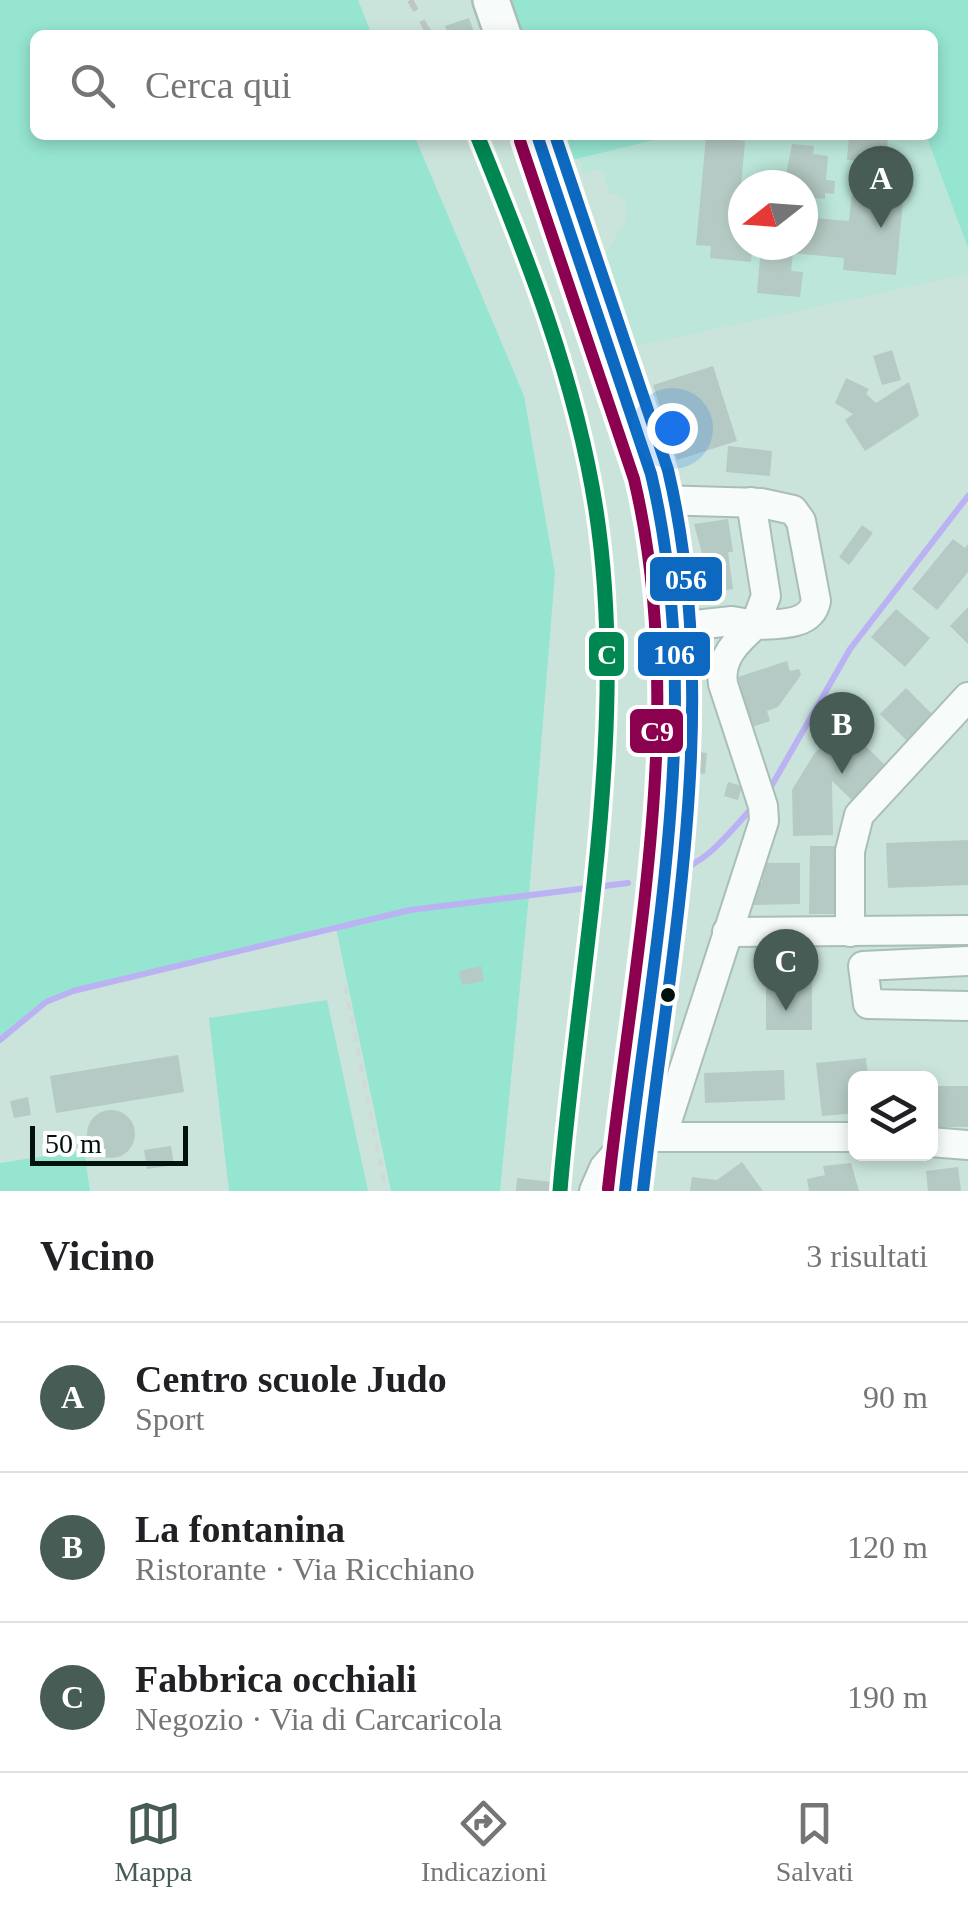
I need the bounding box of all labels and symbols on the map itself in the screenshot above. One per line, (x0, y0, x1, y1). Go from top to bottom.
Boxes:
pin: A (848, 146, 914, 228)
north arrow (728, 170, 818, 260)
your location (647, 403, 698, 454)
line badge: 056 (648, 555, 724, 603)
text: 056 (665, 564, 707, 595)
line badge: C (587, 630, 626, 678)
line badge: 106 (636, 630, 712, 678)
text: C (597, 639, 617, 670)
text: 106 (653, 639, 695, 670)
pin: B (810, 692, 874, 774)
line badge: C9 (628, 707, 685, 755)
text: C9 (640, 716, 674, 747)
pin: C (754, 928, 818, 1011)
unlabelled marker (658, 985, 678, 1005)
scale bar (30, 1121, 188, 1166)

